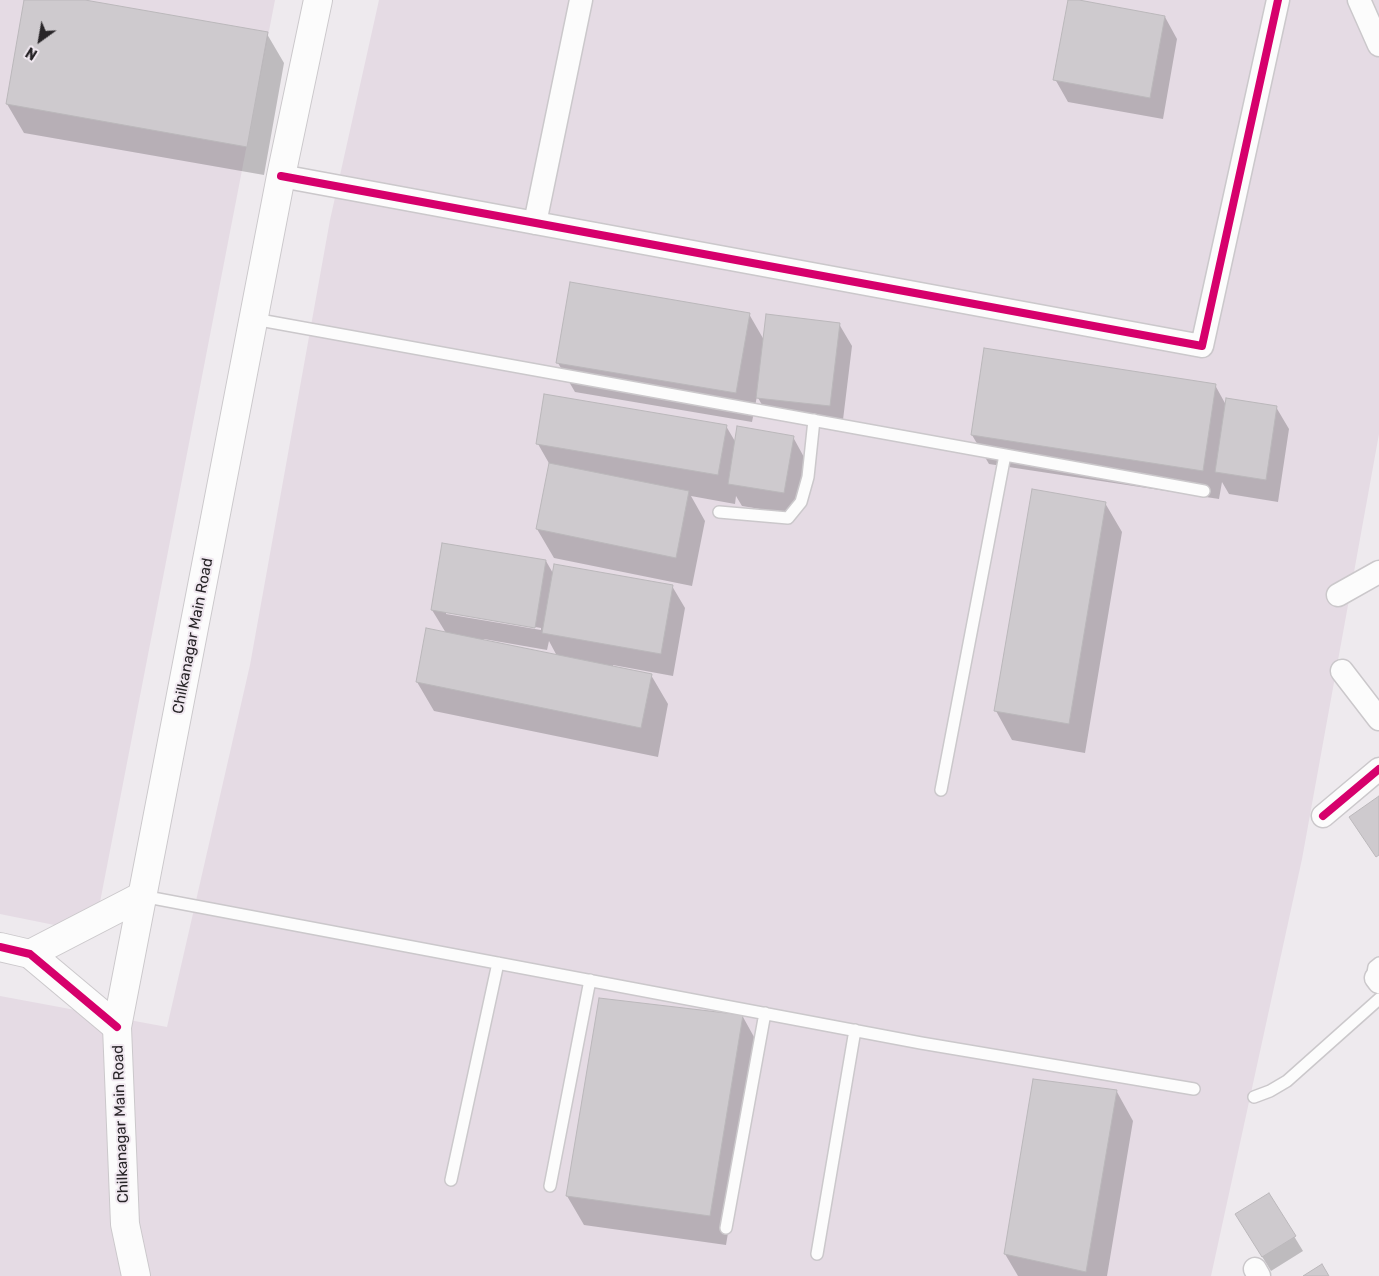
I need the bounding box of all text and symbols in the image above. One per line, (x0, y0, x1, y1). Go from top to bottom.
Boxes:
north arrow (15, 15, 65, 65)
text: N (23, 43, 41, 63)
street label: Chilkanagar Main Road (169, 557, 217, 715)
street label: Chilkanagar Main Road (109, 1045, 133, 1203)

